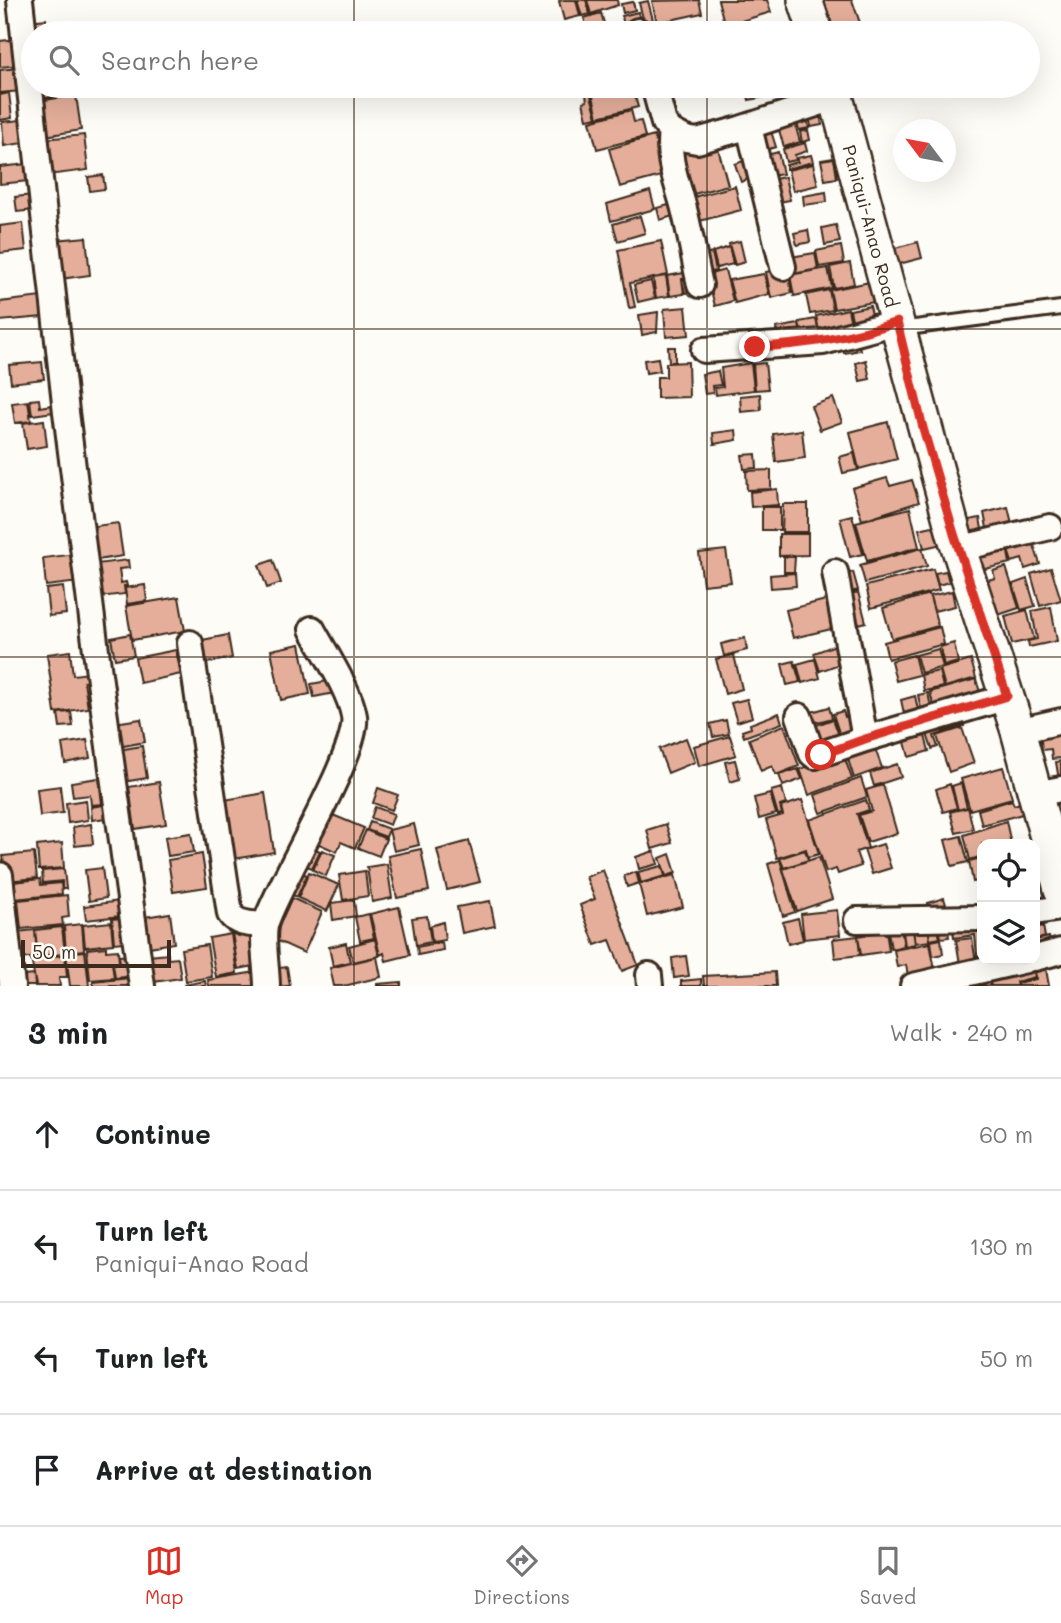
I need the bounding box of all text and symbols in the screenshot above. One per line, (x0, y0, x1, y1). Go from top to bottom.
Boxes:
search box (21, 21, 1040, 98)
icon: search (45, 41, 83, 79)
text: Search here (101, 43, 259, 77)
north arrow (893, 119, 956, 182)
street label: Paniqui-Anao Road (837, 142, 904, 310)
route end (739, 331, 770, 362)
route start (805, 739, 836, 770)
map controls (977, 839, 1040, 965)
button: locate (977, 839, 1040, 902)
button: layers (977, 902, 1040, 965)
scale bar (21, 937, 172, 969)
text: 50 m (32, 939, 76, 964)
text: 3 min (28, 1012, 108, 1052)
text: Walk · 240 m (890, 1017, 1033, 1047)
icon: ahead (28, 1115, 66, 1153)
text: Continue (95, 1117, 211, 1151)
text: 60 m (979, 1119, 1033, 1149)
text: Turn left (95, 1214, 208, 1248)
icon: left (28, 1227, 66, 1265)
text: 130 m (969, 1231, 1033, 1261)
text: Paniqui-Anao Road (95, 1248, 309, 1278)
icon: left (28, 1339, 66, 1377)
text: Turn left (95, 1341, 208, 1375)
text: 50 m (980, 1343, 1033, 1373)
icon: arrive (28, 1451, 66, 1489)
text: Arrive at destination (95, 1453, 372, 1487)
tab: Map (145, 1542, 184, 1609)
tab: Directions (473, 1542, 570, 1609)
tab: Saved (860, 1542, 916, 1609)

